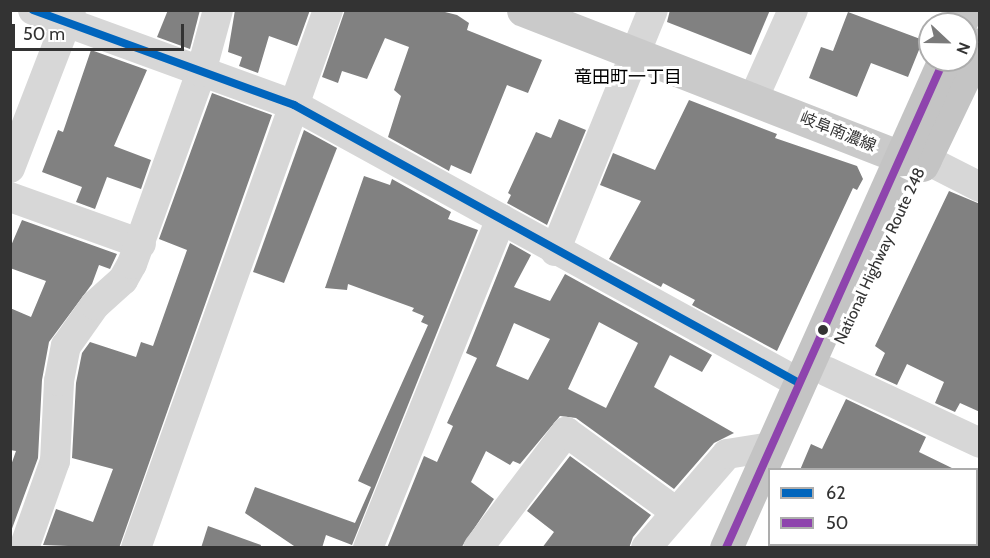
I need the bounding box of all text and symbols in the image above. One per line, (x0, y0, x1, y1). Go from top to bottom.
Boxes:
scale bar (15, 12, 188, 50)
north arrow (918, 12, 978, 72)
text: 50 m (23, 23, 65, 45)
text: N (952, 39, 974, 57)
district label: 竜田町一丁目 (574, 66, 682, 88)
street label: 岐阜南濃線 (797, 108, 879, 156)
street label: National Highway Route 248 (831, 165, 929, 347)
unlabelled marker (817, 324, 829, 336)
legend (768, 468, 978, 546)
text: 62 (826, 482, 846, 504)
text: 50 (826, 512, 848, 534)

